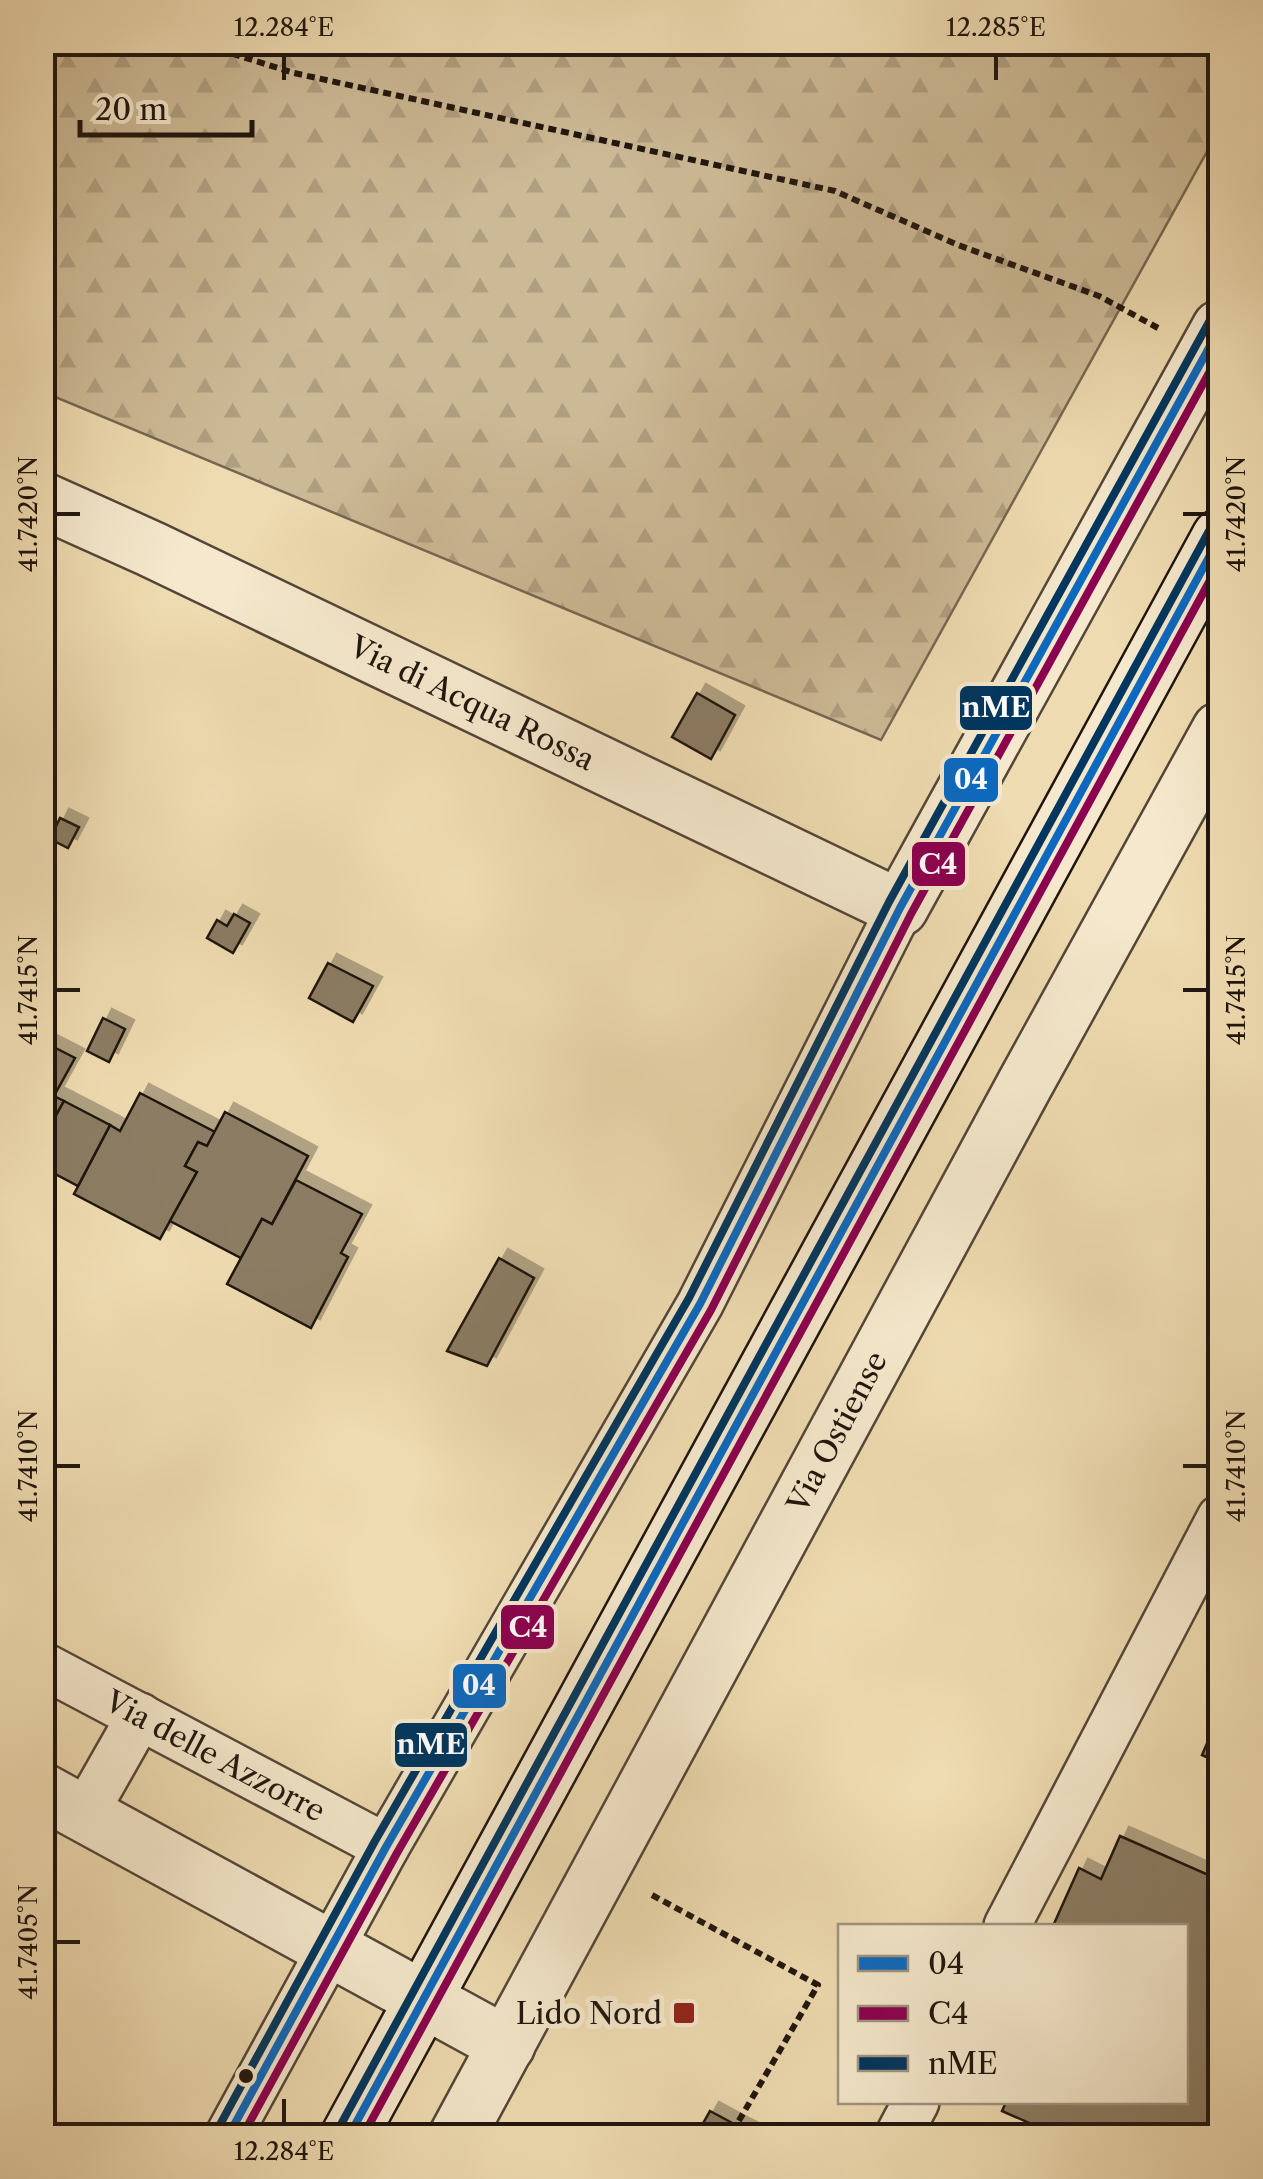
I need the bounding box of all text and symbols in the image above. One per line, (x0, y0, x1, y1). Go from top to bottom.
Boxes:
text: 12.284°E (234, 12, 334, 43)
text: 12.285°E (946, 12, 1046, 43)
scale bar (80, 75, 252, 137)
text: 20 m (95, 91, 167, 128)
text: 41.7420°N (13, 456, 44, 572)
text: 41.7420°N (1221, 456, 1252, 572)
street label: Via di Acqua Rossa (343, 627, 601, 778)
line badge: nME (958, 684, 1034, 732)
text: nME (961, 690, 1031, 724)
line badge: 04 (942, 756, 1000, 804)
text: 04 (954, 762, 988, 796)
line badge: C4 (910, 840, 967, 888)
text: C4 (918, 847, 958, 881)
text: 41.7415°N (13, 935, 44, 1045)
text: 41.7415°N (1221, 935, 1252, 1045)
street label: Via Ostiense (779, 1345, 895, 1520)
text: 41.7410°N (13, 1410, 44, 1522)
text: 41.7410°N (1221, 1410, 1252, 1522)
line badge: C4 (499, 1603, 556, 1651)
text: C4 (508, 1610, 548, 1644)
line badge: 04 (451, 1662, 508, 1710)
text: 04 (462, 1668, 496, 1702)
street label: Via delle Azzorre (98, 1682, 331, 1830)
line badge: nME (393, 1721, 469, 1769)
text: nME (396, 1727, 466, 1761)
text: 41.7405°N (13, 1884, 44, 2000)
legend (838, 1924, 1188, 2104)
text: 04 (928, 1945, 964, 1982)
place label: Lido Nord (516, 1995, 662, 2032)
text: C4 (928, 1995, 968, 2032)
marker: Lido Nord (671, 2000, 697, 2026)
text: nME (928, 2045, 998, 2082)
unlabelled marker (236, 2066, 256, 2086)
text: 12.284°E (234, 2136, 334, 2167)

